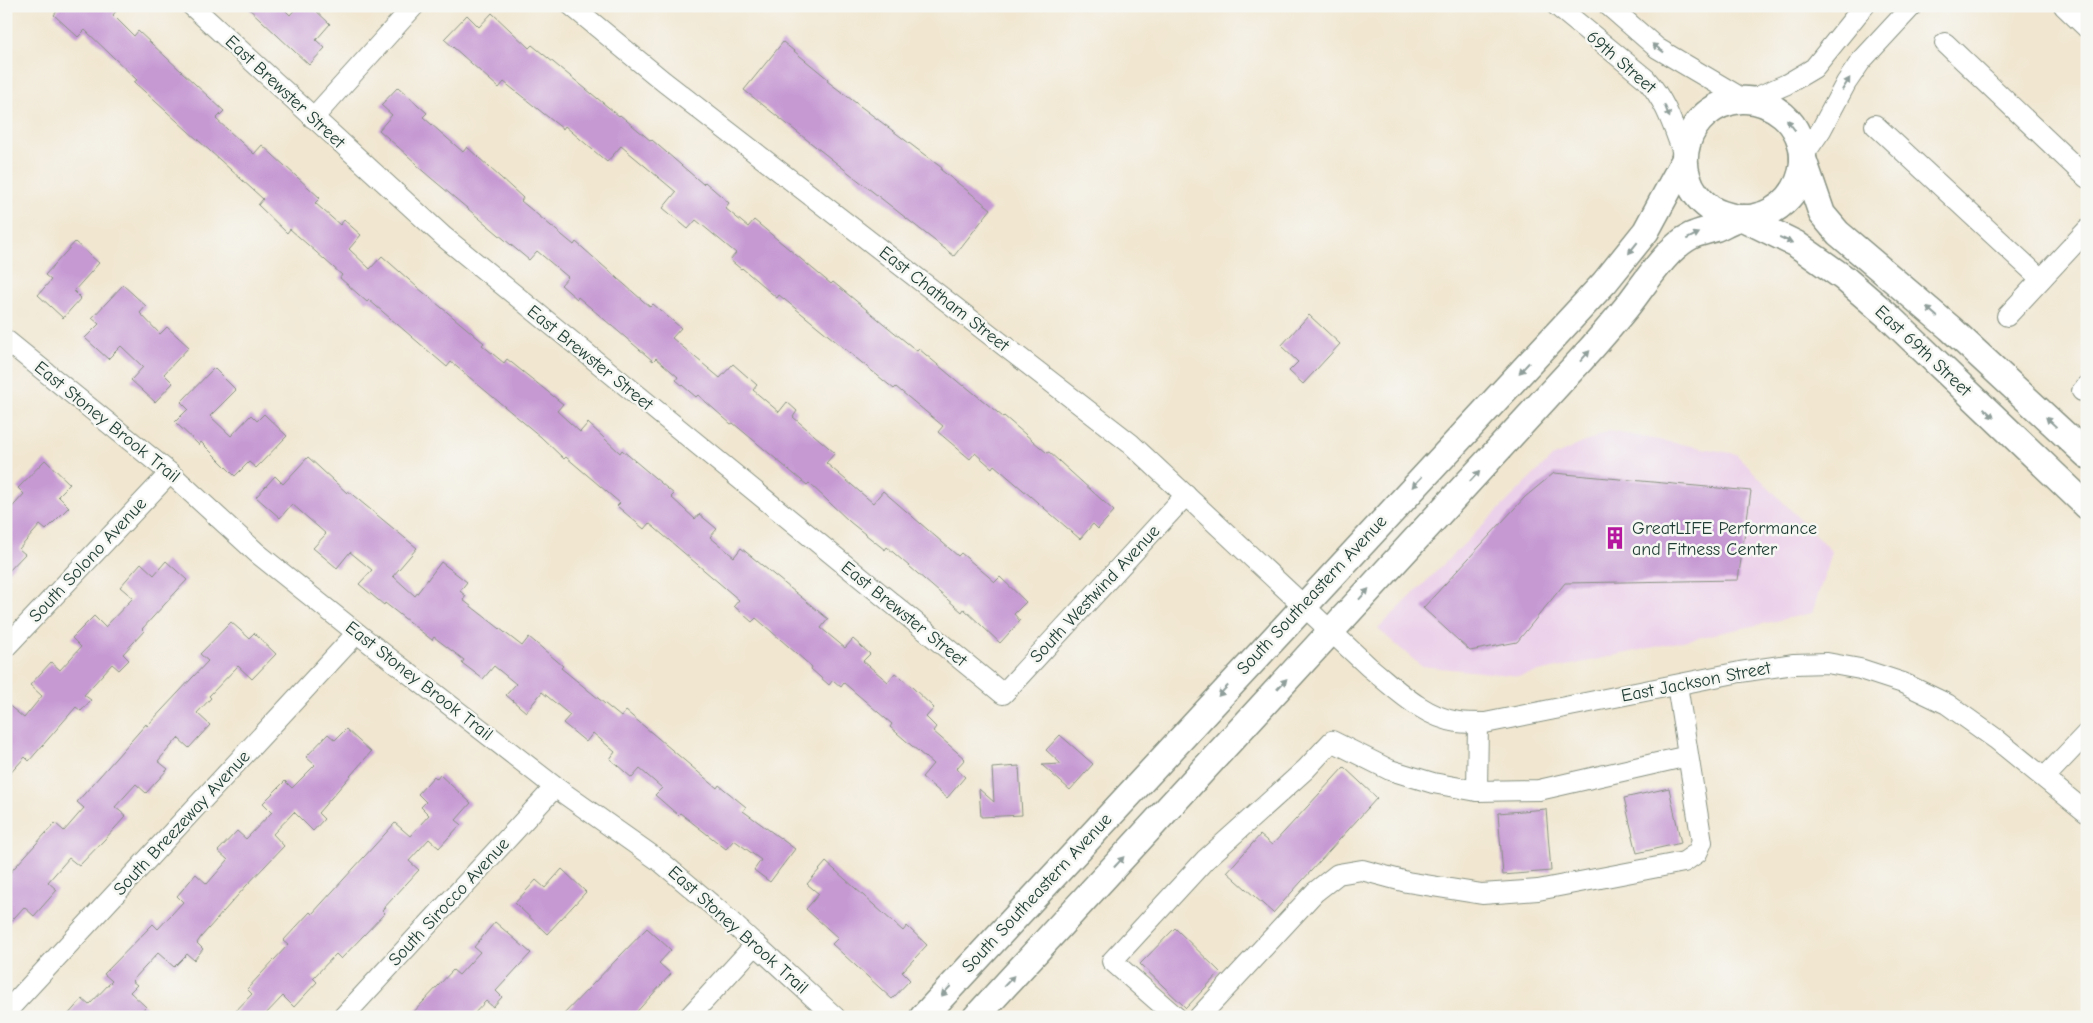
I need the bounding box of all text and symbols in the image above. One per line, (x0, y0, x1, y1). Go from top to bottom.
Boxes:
street label: 69th Street (1582, 26, 1661, 98)
street label: East Brewster Street (221, 31, 350, 153)
one-way arrow (1651, 43, 1665, 53)
one-way arrow (1841, 77, 1850, 91)
one-way arrow (1664, 103, 1672, 118)
one-way arrow (1786, 119, 1797, 132)
one-way arrow (1686, 232, 1700, 240)
one-way arrow (1779, 237, 1793, 245)
one-way arrow (1628, 241, 1638, 255)
street label: East Chatham Street (875, 242, 1014, 357)
street label: East Brewster Street (523, 301, 658, 416)
street label: East 69th Street (1871, 301, 1976, 402)
one-way arrow (1926, 306, 1938, 318)
one-way arrow (1579, 349, 1590, 362)
street label: East Stoney Brook Trail (30, 357, 184, 487)
one-way arrow (1518, 362, 1530, 374)
one-way arrow (1983, 407, 1995, 419)
one-way arrow (2045, 416, 2057, 428)
one-way arrow (1469, 470, 1481, 482)
one-way arrow (1411, 476, 1423, 488)
street label: South Solono Avenue (25, 493, 151, 627)
street label: South Southeastern Avenue (1233, 511, 1391, 679)
place label: GreatLIFE Performance and Fitness Center (1632, 518, 1817, 560)
street label: South Westwind Avenue (1026, 521, 1164, 667)
building icon: GreatLIFE Performance and Fitness Center (1602, 525, 1628, 551)
street label: East Brewster Street (837, 557, 972, 672)
one-way arrow (1358, 589, 1370, 601)
street label: East Stoney Brook Trail (341, 617, 497, 745)
street label: East Jackson Street (1620, 657, 1773, 707)
one-way arrow (1276, 679, 1288, 691)
one-way arrow (1217, 685, 1229, 697)
street label: South Breezeway Avenue (109, 746, 255, 900)
street label: South Southeastern Avenue (958, 809, 1116, 977)
street label: South Sirocco Avenue (384, 834, 514, 970)
one-way arrow (1113, 856, 1125, 868)
street label: East Stoney Brook Trail (664, 862, 812, 998)
one-way arrow (1003, 975, 1015, 987)
one-way arrow (940, 985, 952, 997)

